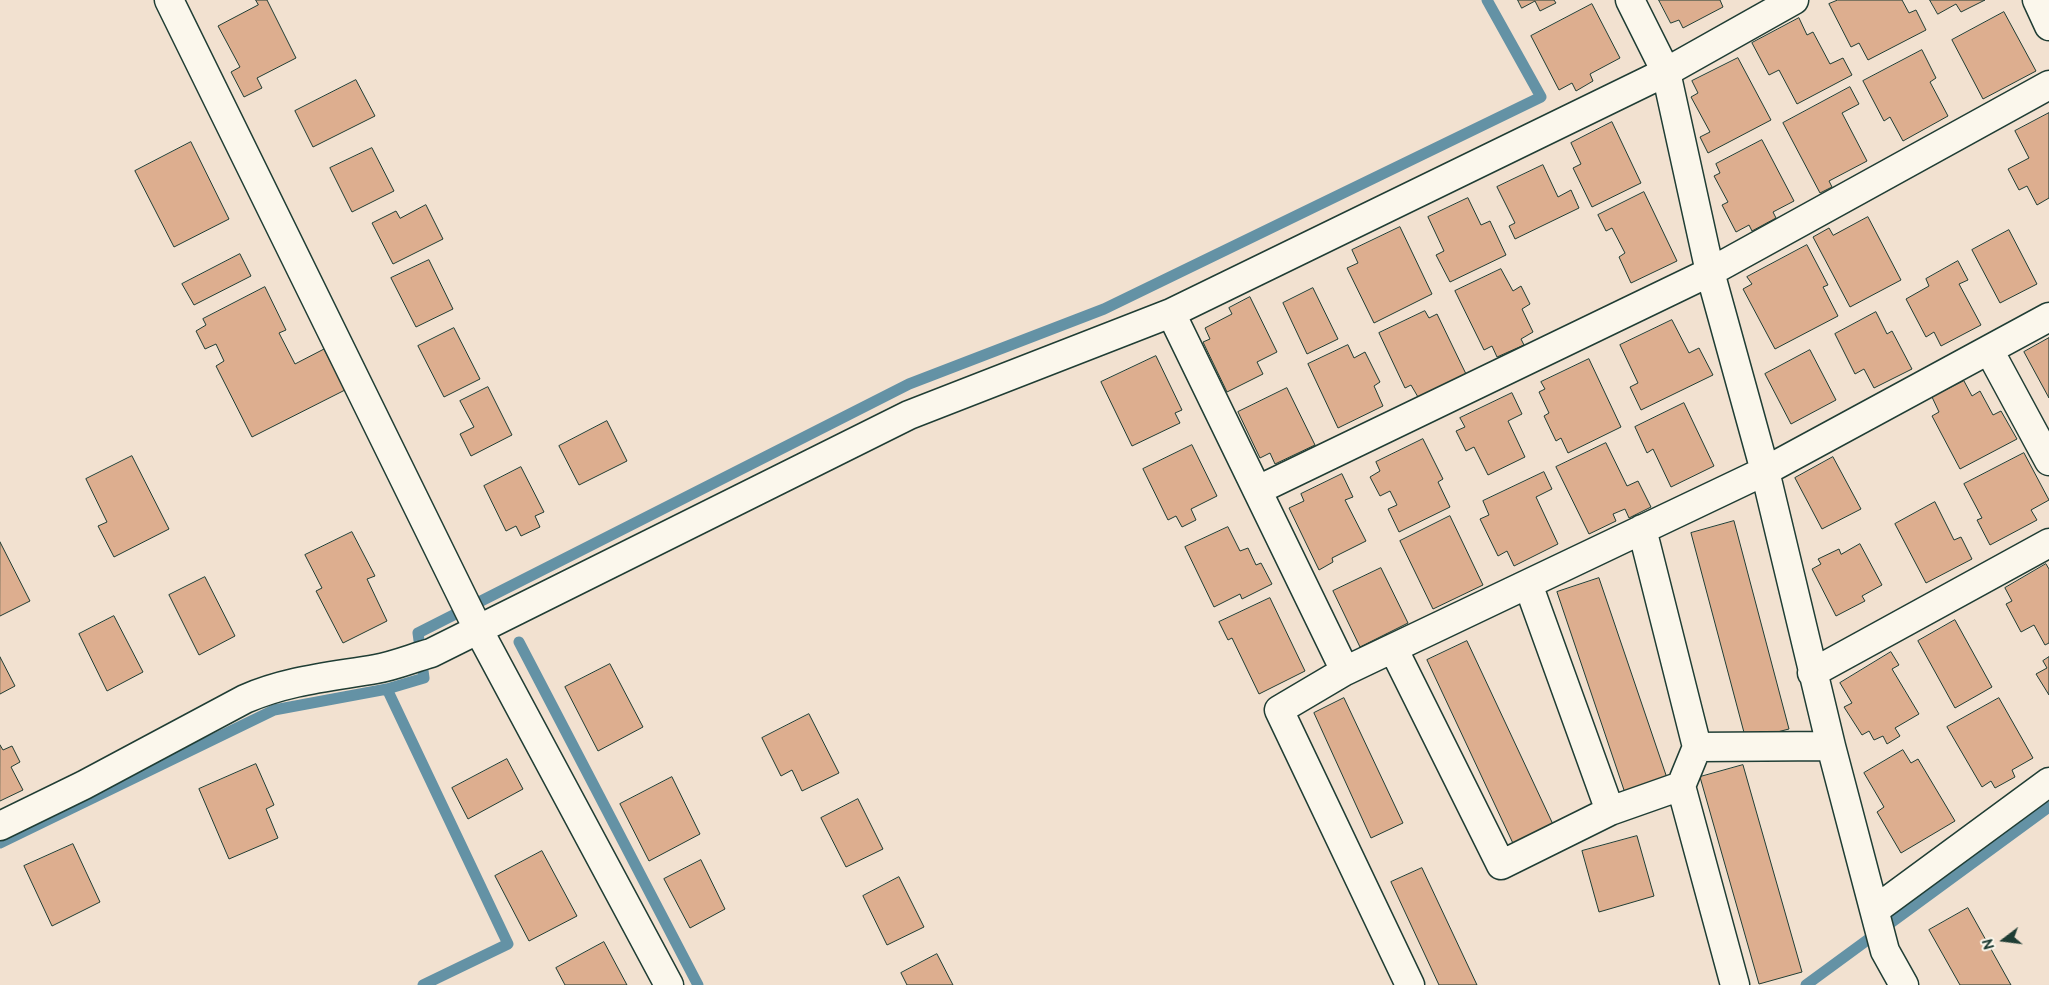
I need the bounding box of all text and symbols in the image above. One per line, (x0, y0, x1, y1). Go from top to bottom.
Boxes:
north arrow (1979, 915, 2029, 965)
text: N (1979, 937, 1999, 951)

